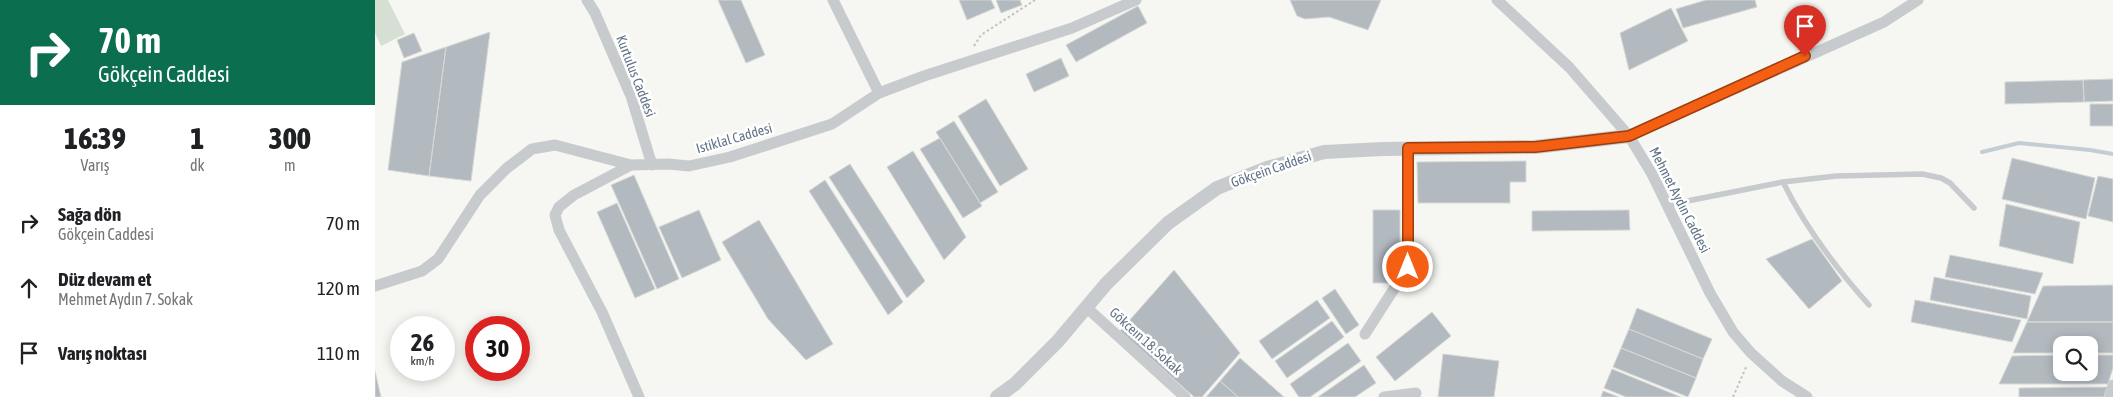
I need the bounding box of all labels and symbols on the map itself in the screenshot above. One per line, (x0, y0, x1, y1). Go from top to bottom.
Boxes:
pin (1784, 5, 1826, 56)
street label: Kurtulus Caddesi (613, 33, 659, 119)
street label: Istiklal Caddesi (694, 120, 774, 156)
street label: Mehmet Aydın Caddesi (1646, 144, 1714, 256)
street label: Gökçein Caddesi (1229, 148, 1313, 190)
position arrow (1381, 240, 1433, 292)
street label: Gökceın 18. Sokak (1106, 304, 1186, 378)
speed limit sign: 30 (465, 316, 530, 381)

